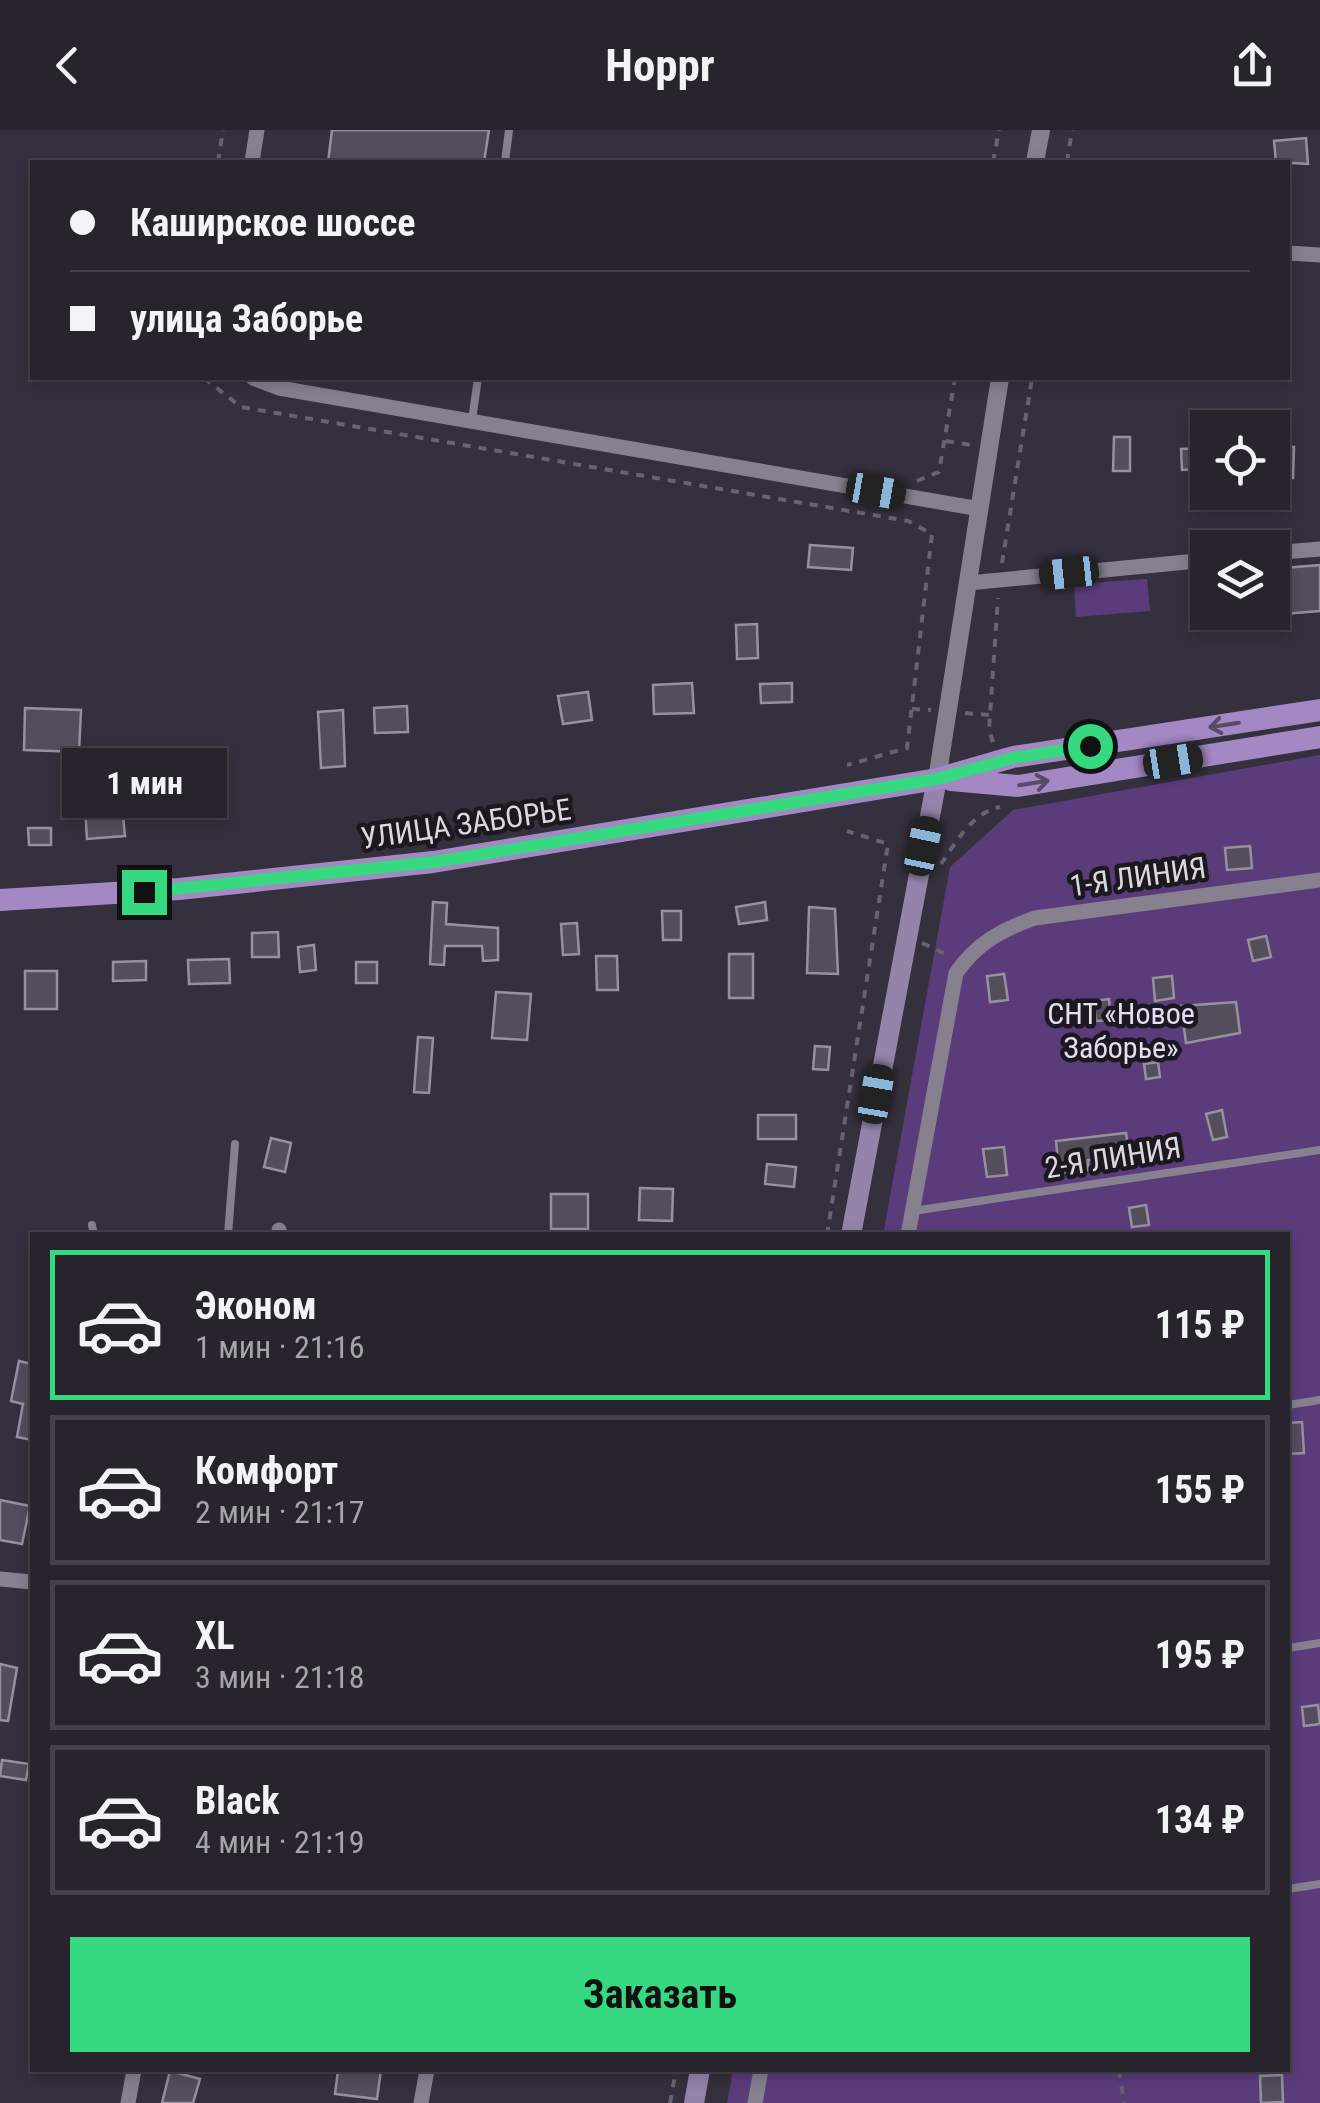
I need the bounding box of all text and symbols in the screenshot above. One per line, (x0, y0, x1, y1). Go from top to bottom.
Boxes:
icon: back (40, 38, 95, 93)
icon: share (1225, 38, 1280, 93)
text: Hoppr (605, 39, 715, 92)
text: Каширское шоссе (130, 201, 416, 245)
text: улица Заборье (130, 297, 363, 341)
map controls (1190, 410, 1290, 630)
button: locate (1190, 410, 1290, 510)
car (844, 471, 908, 511)
button: layers (1190, 530, 1290, 630)
car (1038, 555, 1100, 591)
one-way arrow (1208, 717, 1240, 735)
route start (1068, 724, 1113, 769)
car (1141, 741, 1205, 781)
callout: 1 мин (62, 747, 226, 817)
text: 1 мин (106, 764, 183, 802)
one-way arrow (1017, 774, 1050, 792)
street label: УЛИЦА ЗАБОРЬЕ (359, 791, 573, 856)
car (902, 814, 944, 878)
street label: 1-Я ЛИНИЯ (1068, 850, 1208, 903)
route end (122, 870, 167, 915)
park label: СНТ «Новое Заборье» (1047, 996, 1195, 1065)
car (856, 1062, 896, 1126)
street label: 2-Я ЛИНИЯ (1042, 1129, 1183, 1186)
icon: car (75, 1280, 165, 1370)
text: Эконом (195, 1284, 317, 1328)
text: 115 ₽ (1155, 1303, 1245, 1347)
text: 1 мин · 21:16 (195, 1328, 365, 1366)
icon: car (75, 1445, 165, 1535)
text: Комфорт (195, 1449, 338, 1493)
text: 155 ₽ (1155, 1468, 1245, 1512)
text: 2 мин · 21:17 (195, 1493, 365, 1531)
icon: car (75, 1610, 165, 1700)
text: XL (195, 1614, 234, 1658)
text: 195 ₽ (1155, 1633, 1245, 1677)
text: 3 мин · 21:18 (195, 1658, 365, 1696)
icon: car (75, 1775, 165, 1865)
text: Black (195, 1779, 279, 1823)
text: 134 ₽ (1155, 1798, 1245, 1842)
text: 4 мин · 21:19 (195, 1823, 365, 1861)
button: Заказать (70, 1937, 1250, 2052)

